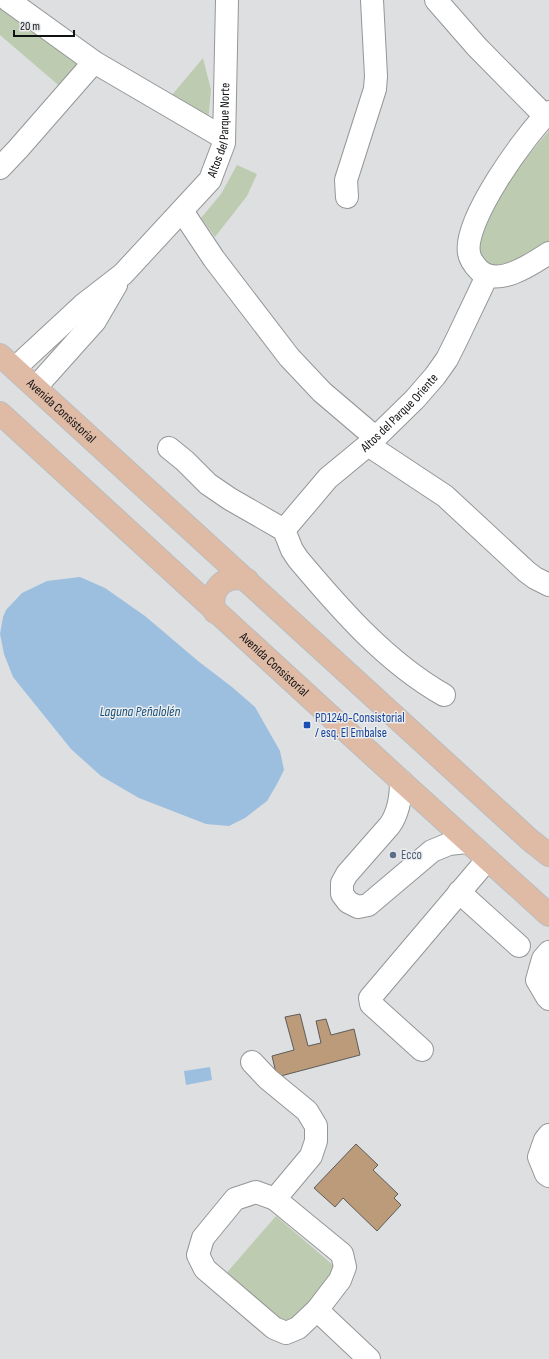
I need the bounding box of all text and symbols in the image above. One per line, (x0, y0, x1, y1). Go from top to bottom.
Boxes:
scale bar (14, 12, 74, 38)
text: 20 m (20, 19, 40, 34)
street label: Altos del Parque Norte (203, 83, 233, 181)
street label: Altos del Parque Oriente (357, 370, 442, 456)
street label: Avenida Consistorial (23, 375, 99, 447)
street label: Avenida Consistorial (236, 628, 312, 700)
water label: Laguna Peñalolén (100, 703, 180, 720)
place label: PD1240-Consistorial / esq. El Embalse (315, 710, 405, 741)
marker: PD1240-Consistorial / esq. El Embalse (302, 720, 312, 730)
place label: Ecco (401, 847, 422, 863)
marker: Ecco (388, 850, 398, 860)

